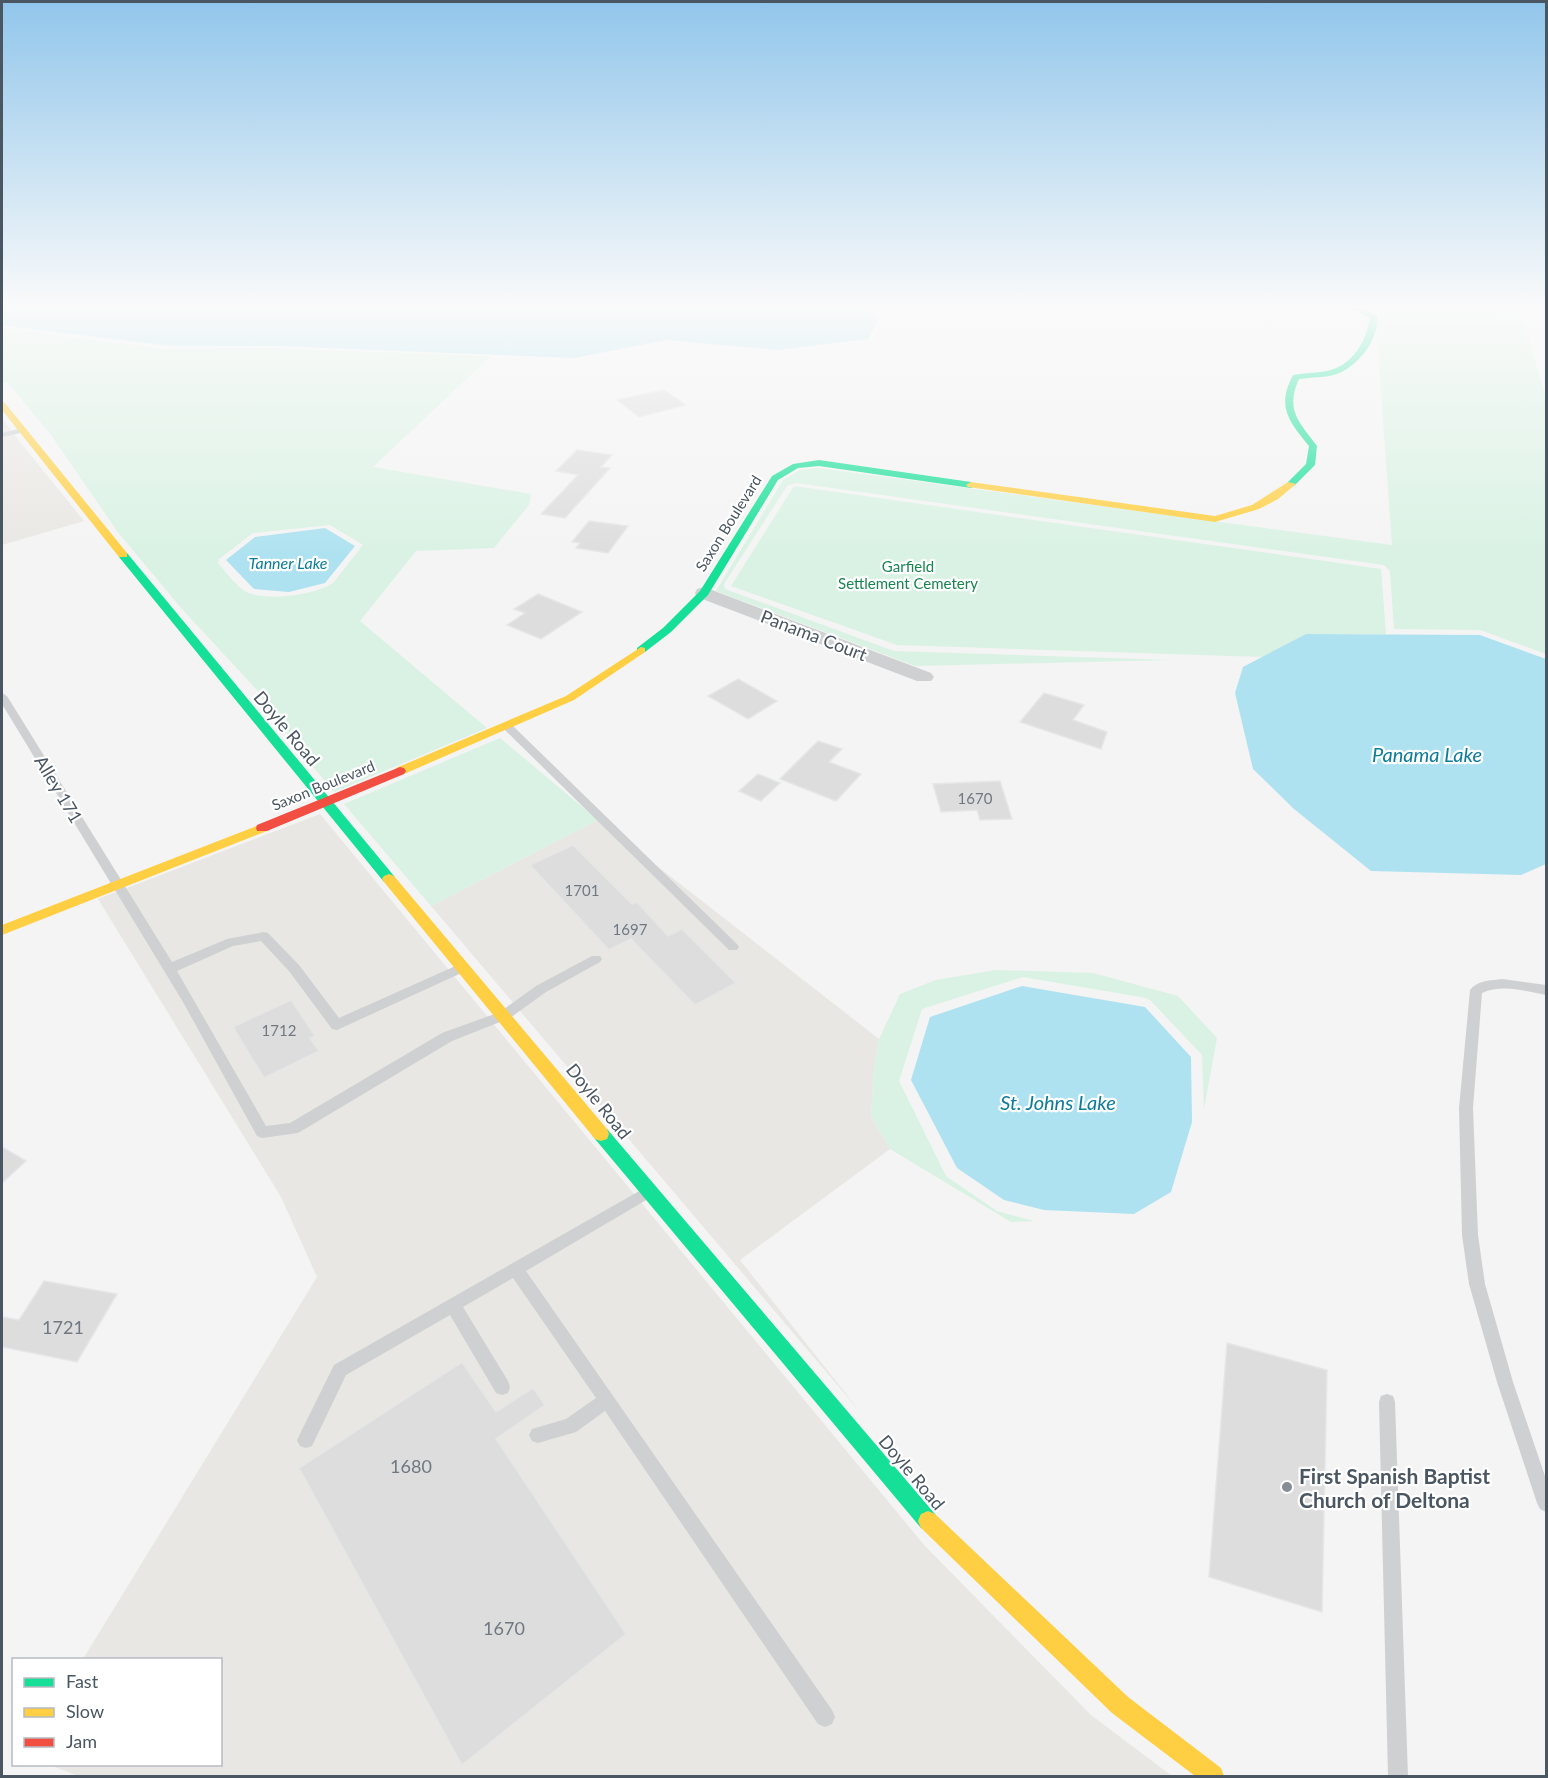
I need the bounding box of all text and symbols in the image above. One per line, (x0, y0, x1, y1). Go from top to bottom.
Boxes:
street label: Saxon Boulevard (691, 472, 765, 574)
water label: Tanner Lake (249, 553, 328, 572)
park label: Garfield Settlement Cemetery (838, 557, 978, 592)
street label: Panama Court (758, 605, 871, 666)
street label: Doyle Road (249, 686, 325, 770)
water label: Panama Lake (1372, 742, 1482, 766)
street label: Alley 171 (30, 751, 88, 827)
street label: Saxon Boulevard (269, 756, 377, 814)
house number: 1670 (958, 789, 993, 807)
house number: 1701 (565, 881, 599, 899)
house number: 1697 (613, 920, 648, 938)
house number: 1712 (262, 1021, 296, 1039)
street label: Doyle Road (562, 1059, 636, 1143)
water label: St. Johns Lake (1000, 1090, 1116, 1114)
house number: 1721 (42, 1316, 84, 1338)
street label: Doyle Road (874, 1430, 950, 1514)
house number: 1680 (390, 1455, 432, 1477)
place label: First Spanish Baptist Church of Deltona (1299, 1463, 1490, 1512)
marker: First Spanish Baptist Church of Deltona (1280, 1480, 1294, 1494)
house number: 1670 (483, 1617, 525, 1639)
legend (12, 1658, 222, 1766)
text: Fast (66, 1670, 99, 1692)
text: Slow (66, 1700, 104, 1722)
text: Jam (66, 1730, 97, 1752)

